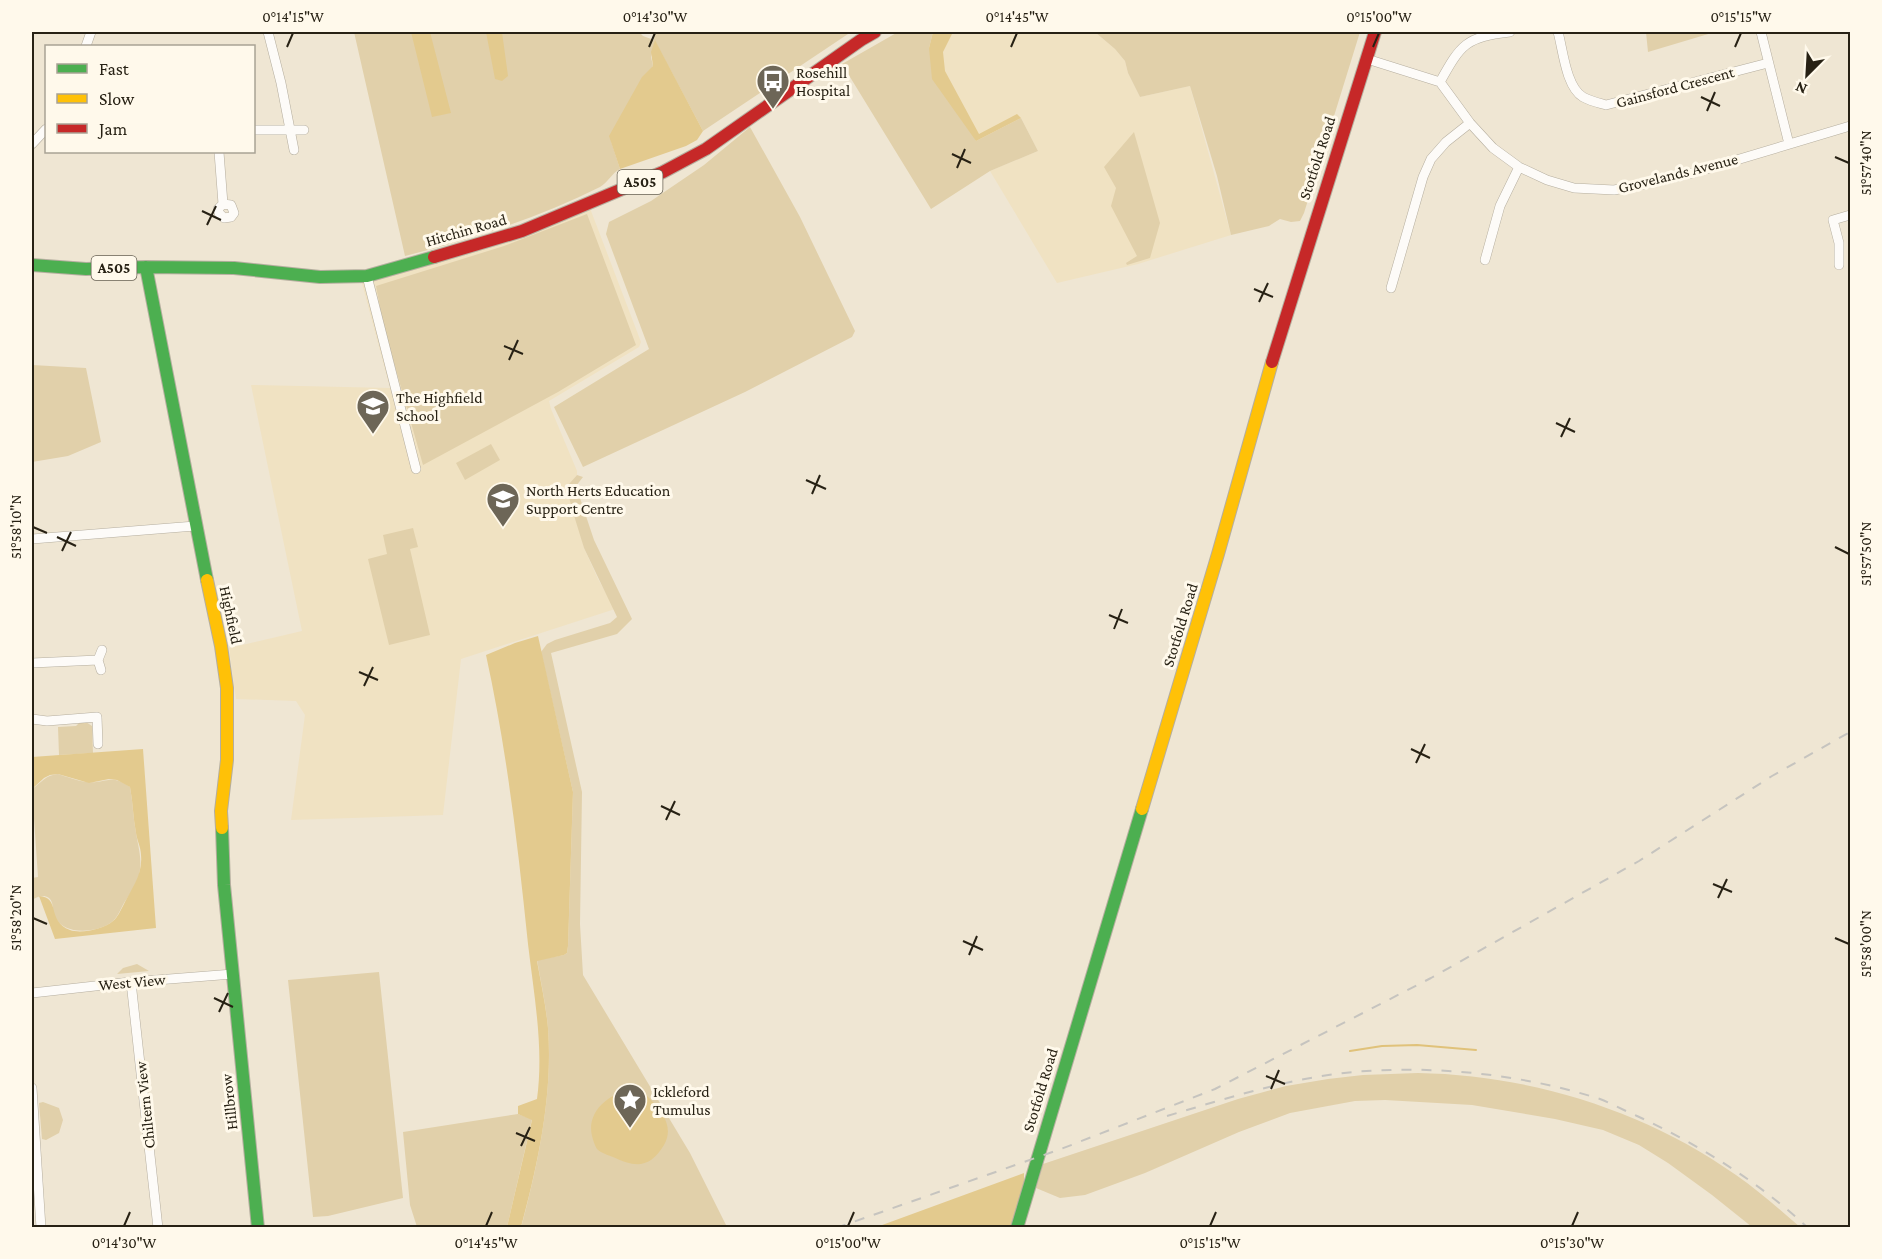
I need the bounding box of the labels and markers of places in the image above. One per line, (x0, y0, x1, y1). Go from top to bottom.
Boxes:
bus stop icon: Rosehill Hospital (755, 63, 791, 110)
place label: Rosehill Hospital (796, 64, 850, 100)
school or university icon: The Highfield School (355, 388, 391, 435)
place label: The Highfield School (396, 389, 483, 424)
school or university icon: North Herts Education Support Centre (485, 481, 521, 528)
place label: North Herts Education Support Centre (526, 482, 671, 518)
place icon: Ickleford Tumulus (612, 1082, 648, 1129)
place label: Ickleford Tumulus (653, 1083, 710, 1118)

